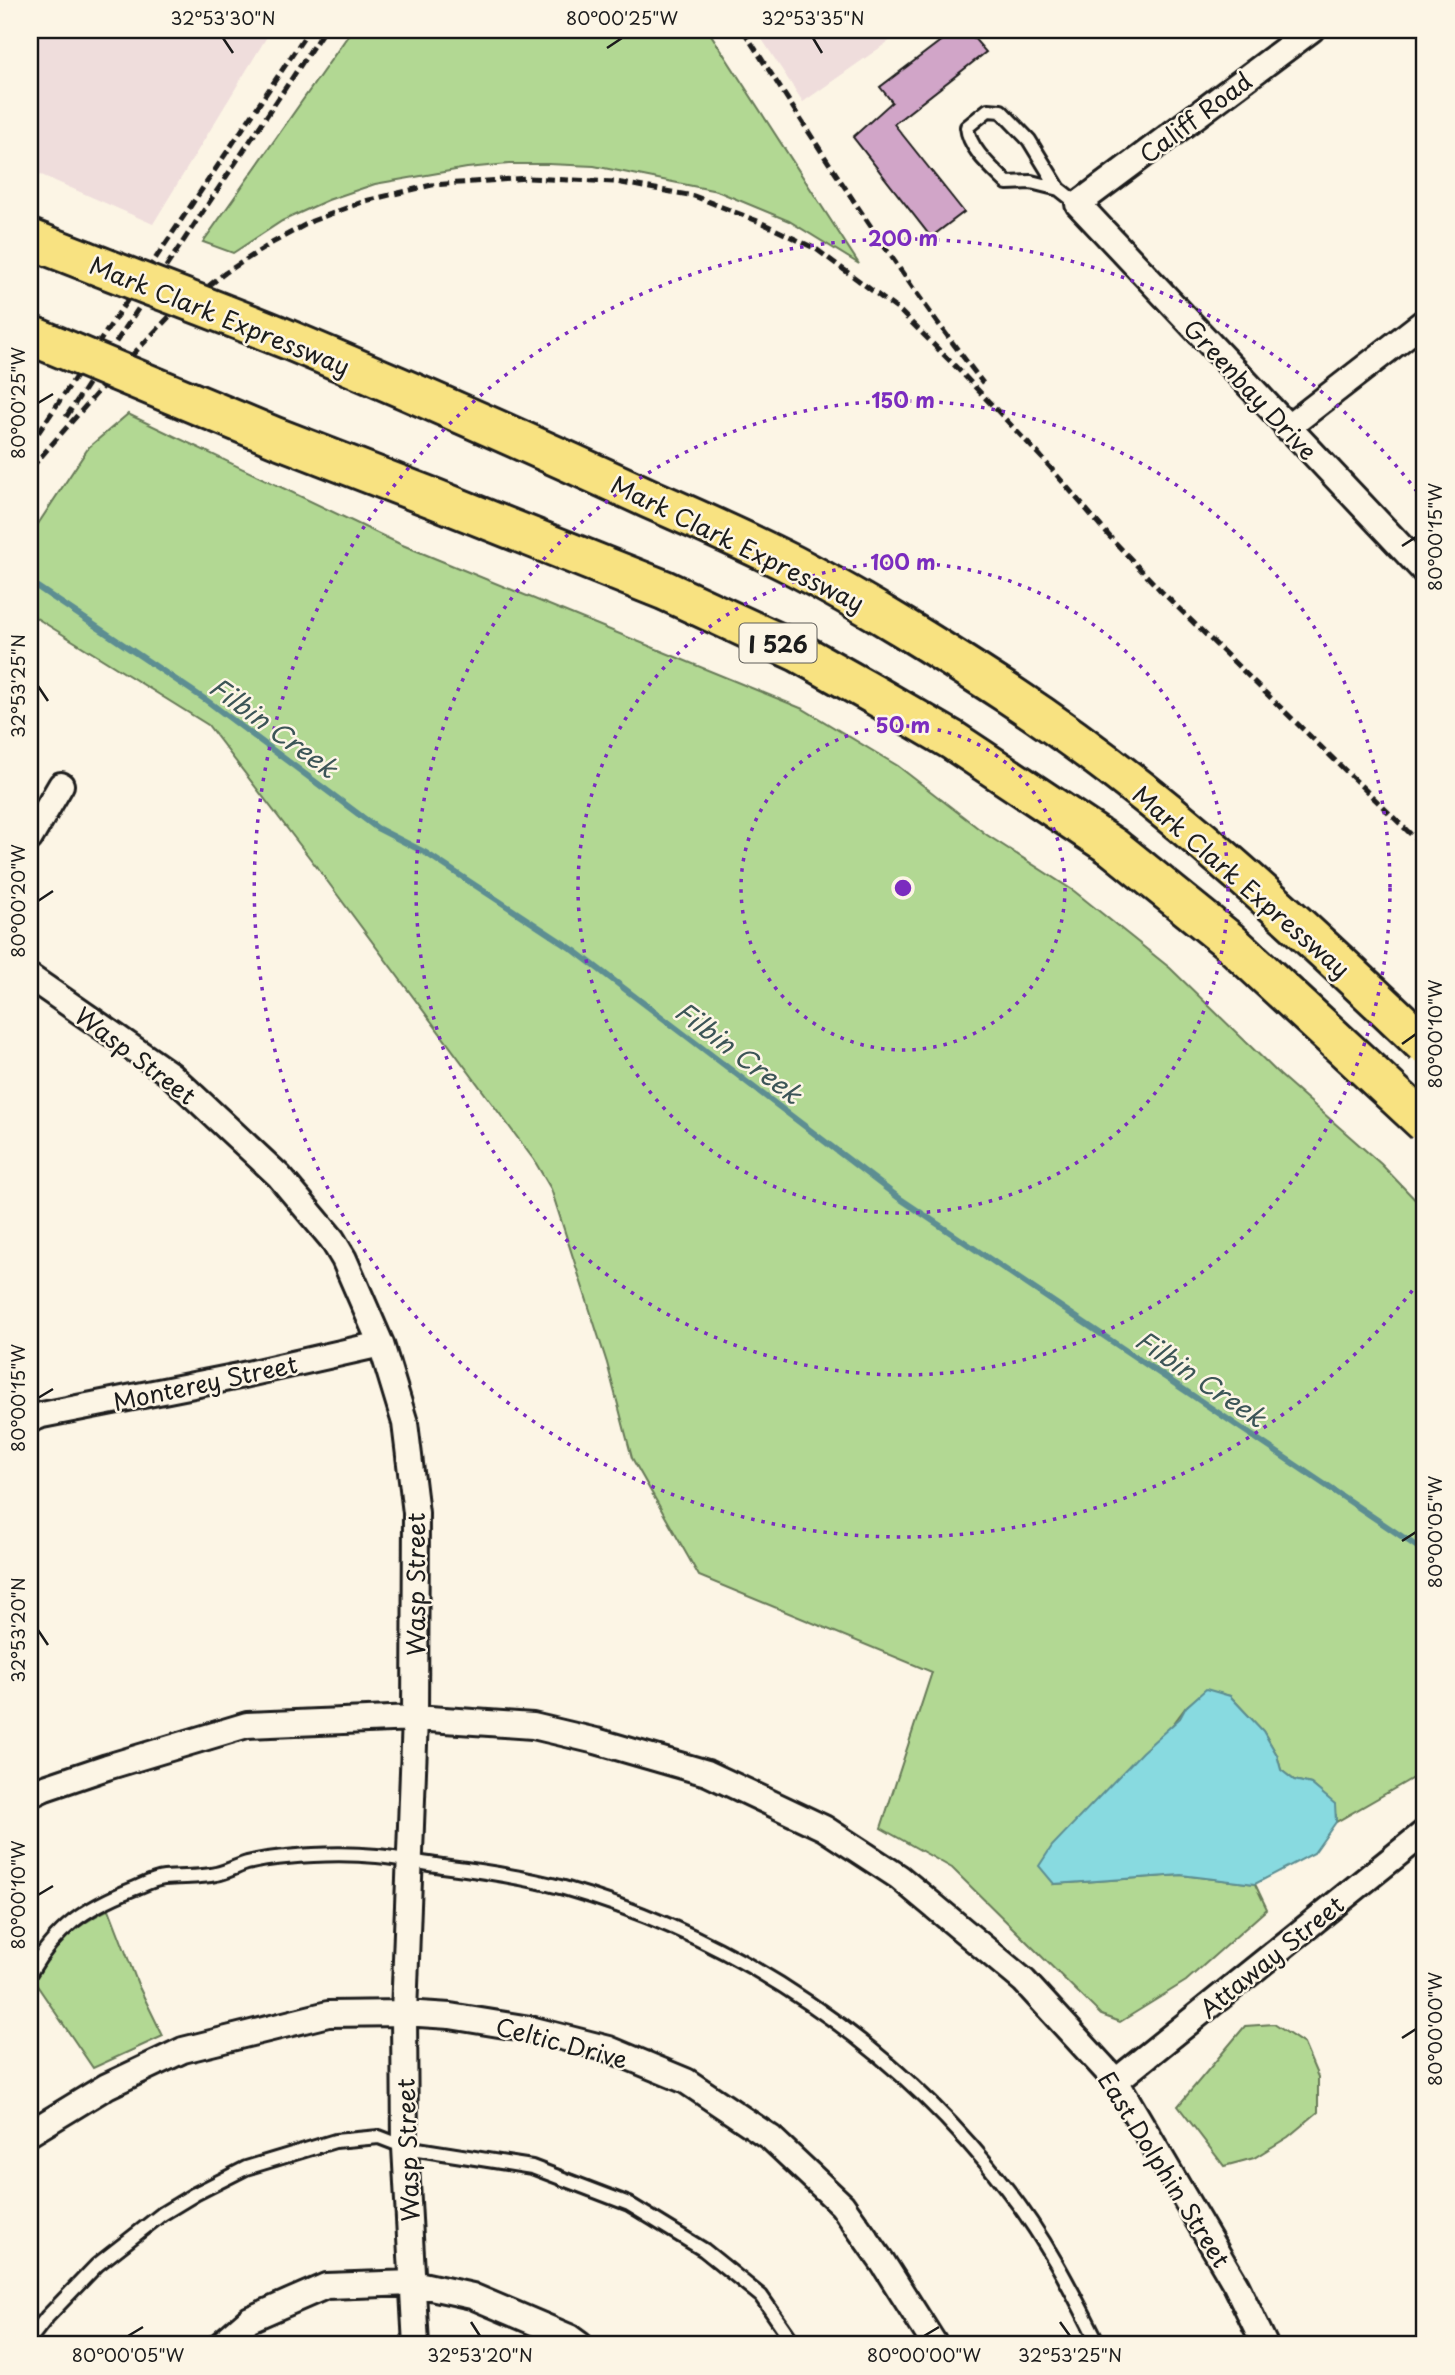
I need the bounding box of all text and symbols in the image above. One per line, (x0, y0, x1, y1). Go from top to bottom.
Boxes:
text: 32°53'30"N (171, 4, 275, 31)
text: 80°00'25"W (566, 4, 679, 31)
text: 32°53'35"N (761, 4, 865, 31)
street label: Califf Road (1131, 63, 1259, 171)
text: 200 m (868, 221, 938, 253)
street label: Mark Clark Expressway (84, 246, 356, 384)
street label: Greenbay Drive (1176, 310, 1326, 468)
text: 80°00'25"W (4, 346, 31, 459)
text: 150 m (871, 383, 935, 415)
street label: Mark Clark Expressway (605, 466, 871, 620)
text: 80°00'15"W (1421, 483, 1448, 591)
text: 100 m (870, 545, 936, 577)
road number: I 526 (740, 624, 816, 663)
text: 32°53'25"N (4, 634, 31, 738)
water label: Filbin Creek (202, 667, 347, 788)
text: 50 m (876, 708, 930, 740)
street label: Mark Clark Expressway (1125, 776, 1359, 986)
text: 80°00'20"W (4, 844, 31, 958)
centre of rings (891, 876, 915, 900)
text: 80°00'10"W (1421, 979, 1448, 1089)
water label: Filbin Creek (667, 991, 812, 1113)
street label: Wasp Street (68, 998, 204, 1113)
water label: Filbin Creek (1128, 1320, 1275, 1437)
text: 80°00'15"W (4, 1344, 31, 1452)
street label: Monterey Street (110, 1345, 301, 1419)
text: 80°00'05"W (1421, 1475, 1448, 1588)
street label: Wasp Street (397, 1512, 433, 1656)
text: 32°53'20"N (4, 1577, 31, 1683)
text: 80°00'10"W (4, 1840, 31, 1950)
street label: Attaway Street (1191, 1886, 1351, 2026)
text: 80°00'00"W (1421, 1972, 1448, 2086)
street label: Celtic Drive (492, 2007, 632, 2077)
street label: East Dolphin Street (1090, 2064, 1240, 2274)
street label: Wasp Street (387, 2078, 427, 2222)
text: 80°00'05"W (72, 2341, 185, 2368)
text: 32°53'20"N (427, 2341, 533, 2368)
text: 80°00'00"W (867, 2341, 981, 2368)
text: 32°53'25"N (1018, 2341, 1122, 2368)

